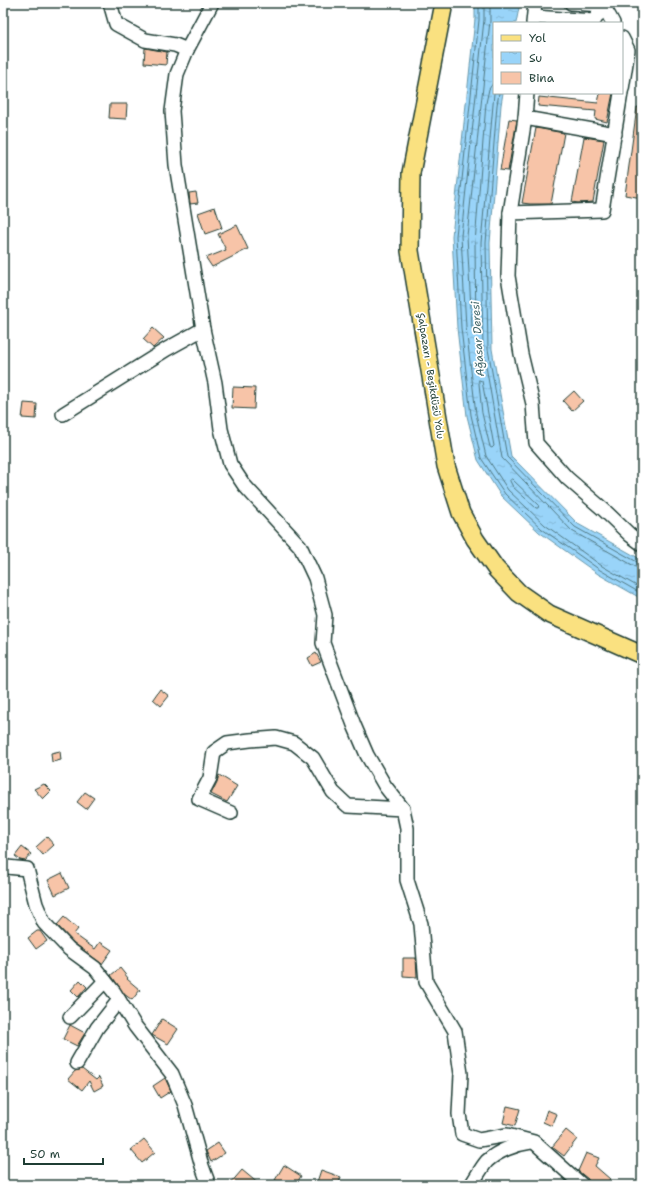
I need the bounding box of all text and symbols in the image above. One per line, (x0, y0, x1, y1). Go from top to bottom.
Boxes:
legend (493, 22, 623, 94)
text: Yol (529, 30, 546, 46)
text: Su (529, 50, 542, 66)
text: Bina (529, 70, 555, 86)
water label: Ağasar Deresi (468, 300, 488, 377)
street label: Şalpazarı - Beşikdüzü Yolu (415, 312, 447, 440)
scale bar (24, 1140, 103, 1166)
text: 50 m (30, 1146, 60, 1162)

